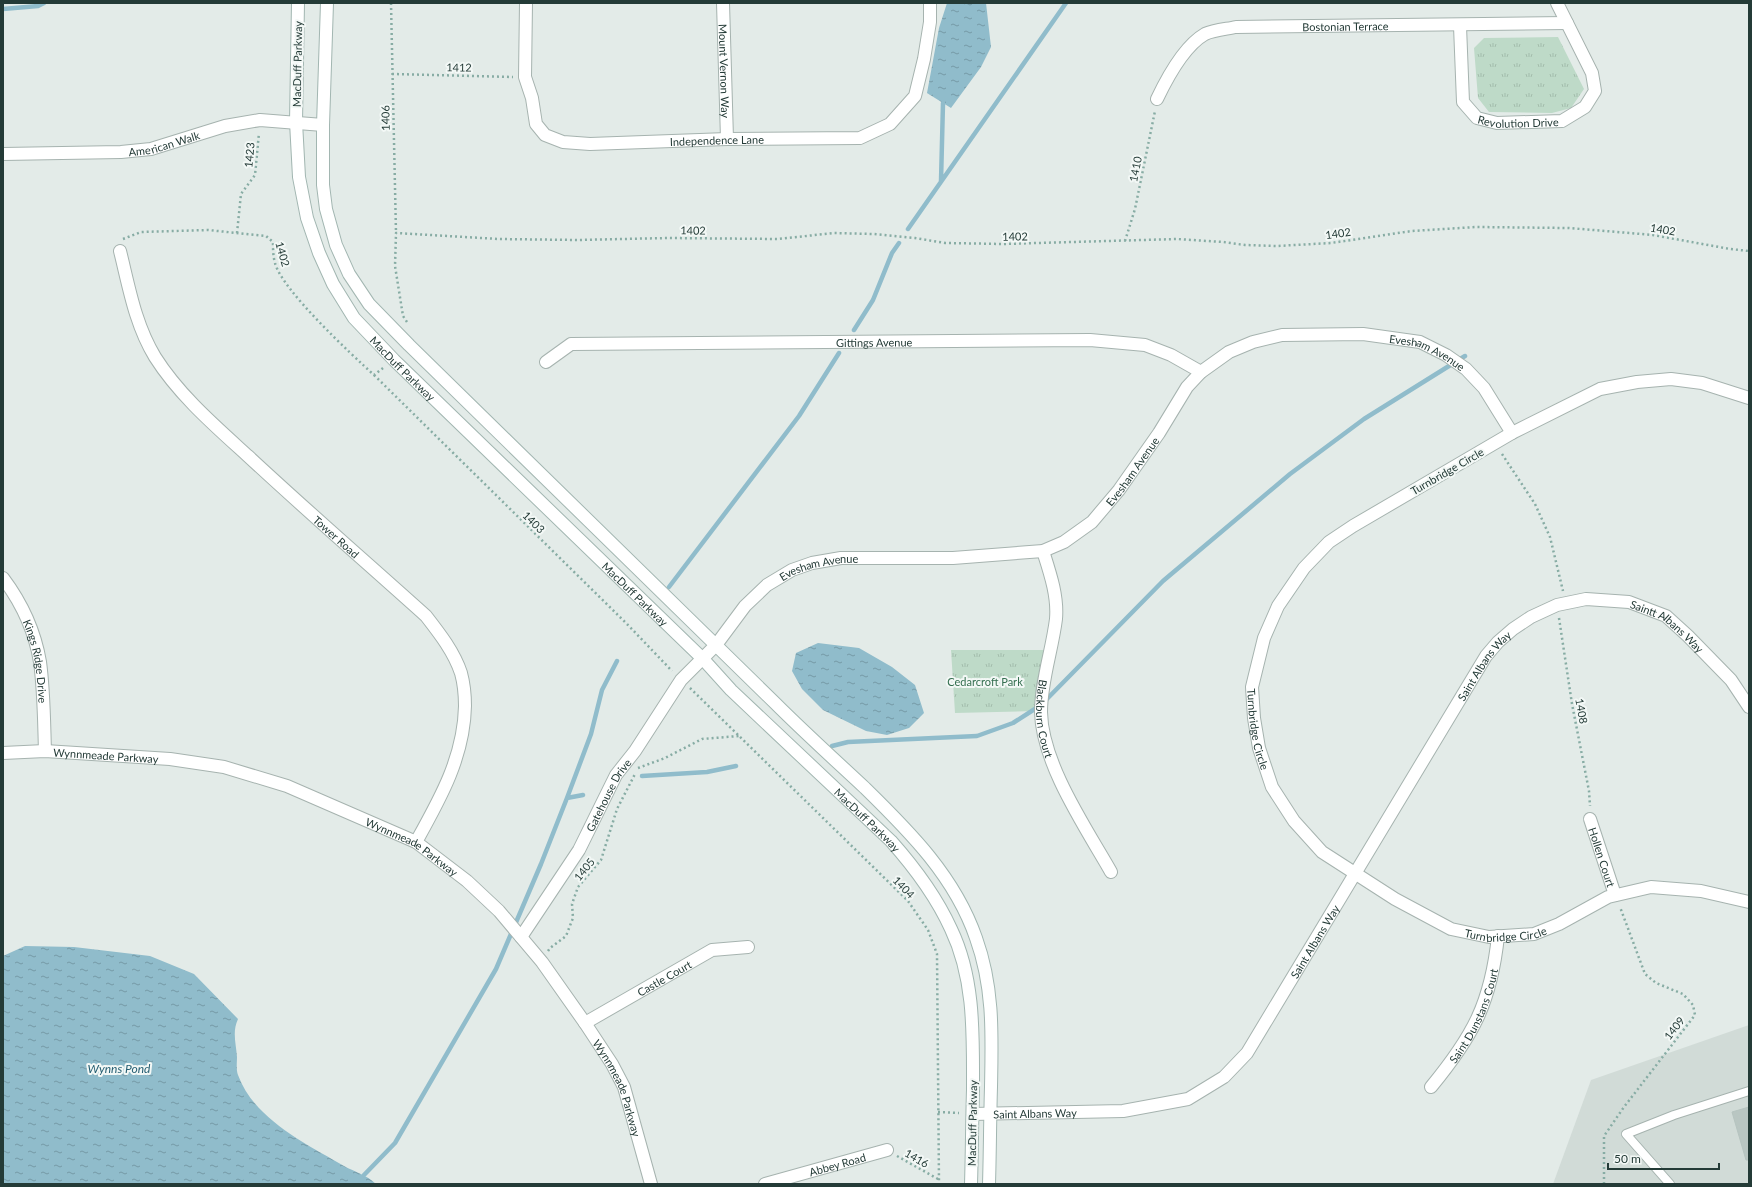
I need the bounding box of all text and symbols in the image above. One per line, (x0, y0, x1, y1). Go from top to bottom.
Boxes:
street label: Bostonian Terrace (1302, 19, 1389, 33)
street label: MacDuff Parkway (290, 21, 304, 107)
street label: Mount Vernon Way (717, 24, 733, 119)
street label: 1412 (446, 60, 472, 74)
street label: 1406 (378, 105, 392, 131)
street label: Revolution Drive (1477, 112, 1559, 130)
street label: American Walk (128, 128, 201, 158)
street label: Independence Lane (670, 132, 764, 148)
street label: 1423 (241, 142, 257, 168)
street label: 1410 (1126, 155, 1144, 183)
street label: 1402 (1649, 221, 1677, 237)
street label: 1402 (680, 223, 706, 237)
street label: 1402 (1324, 225, 1352, 241)
street label: 1402 (1002, 229, 1028, 243)
street label: 1402 (273, 240, 293, 268)
street label: Evesham Avenue (1389, 331, 1468, 373)
street label: MacDuff Parkway (368, 333, 438, 403)
street label: Gittings Avenue (836, 335, 913, 348)
street label: Evesham Avenue (1102, 434, 1161, 508)
street label: Turnbridge Circle (1408, 445, 1486, 497)
street label: 1403 (520, 508, 548, 536)
street label: Tower Road (311, 513, 362, 560)
street label: Evesham Avenue (777, 552, 858, 583)
street label: MacDuff Parkway (600, 559, 671, 629)
street label: Saintt Albans Way (1629, 597, 1707, 655)
street label: Kings Ridge Drive (21, 617, 50, 704)
street label: Saint Albans Way (1454, 627, 1513, 703)
park label: Cedarcroft Park (947, 675, 1023, 688)
street label: Blackburn Court (1034, 679, 1057, 759)
street label: Turnbridge Circle (1246, 688, 1272, 772)
street label: 1408 (1573, 697, 1591, 725)
street label: Wynnmeade Parkway (53, 745, 159, 765)
street label: Gatehouse Drive (583, 756, 633, 833)
street label: MacDuff Parkway (832, 785, 904, 854)
street label: Wynnmeade Parkway (364, 815, 461, 879)
street label: Hollen Court (1587, 825, 1618, 889)
street label: 1405 (571, 855, 597, 883)
street label: 1404 (890, 873, 918, 901)
street label: Saint Albans Way (1287, 902, 1342, 980)
street label: Turnbridge Circle (1464, 923, 1548, 944)
street label: Castle Court (634, 957, 693, 998)
street label: Saint Dunstans Court (1446, 967, 1500, 1065)
street label: 1409 (1661, 1014, 1687, 1042)
street label: Wynnmeade Parkway (591, 1037, 644, 1138)
water label: Wynns Pond (88, 1061, 151, 1076)
street label: MacDuff Parkway (965, 1080, 979, 1166)
street label: Saint Albans Way (993, 1105, 1077, 1120)
scale bar (1608, 1145, 1719, 1171)
street label: 1416 (903, 1146, 931, 1170)
street label: Abbey Road (808, 1150, 867, 1178)
text: 50 m (1614, 1151, 1641, 1166)

